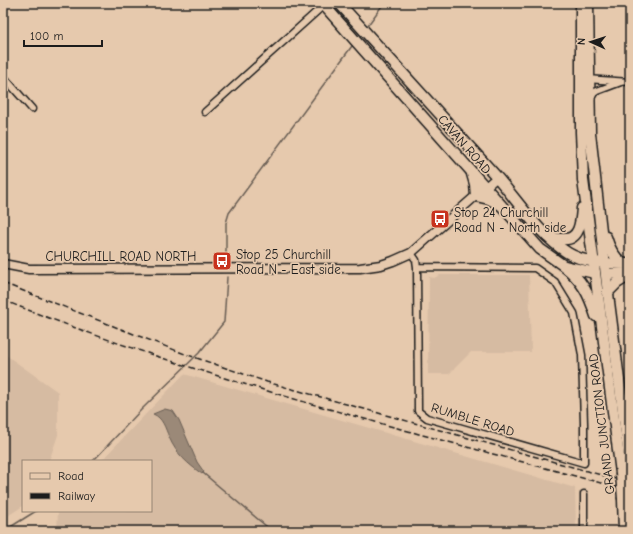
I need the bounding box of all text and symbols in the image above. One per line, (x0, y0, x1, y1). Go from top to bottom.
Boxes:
scale bar (24, 22, 102, 48)
north arrow (571, 22, 611, 62)
text: 100 m (30, 29, 63, 43)
text: N (575, 38, 588, 45)
street label: CAVAN ROAD (435, 112, 494, 177)
place label: Stop 24 Churchill Road N - North side (454, 205, 567, 235)
bus stop icon: Stop 24 Churchill Road N - North side (429, 208, 451, 230)
place label: Stop 25 Churchill Road N - East side (236, 247, 341, 277)
street label: CHURCHILL ROAD NORTH (46, 249, 196, 264)
bus stop icon: Stop 25 Churchill Road N - East side (211, 250, 233, 272)
street label: GRAND JUNCTION ROAD (585, 353, 618, 495)
street label: RUMBLE ROAD (429, 400, 516, 439)
legend (22, 460, 152, 512)
text: Road (58, 469, 84, 483)
text: Railway (58, 489, 96, 503)

